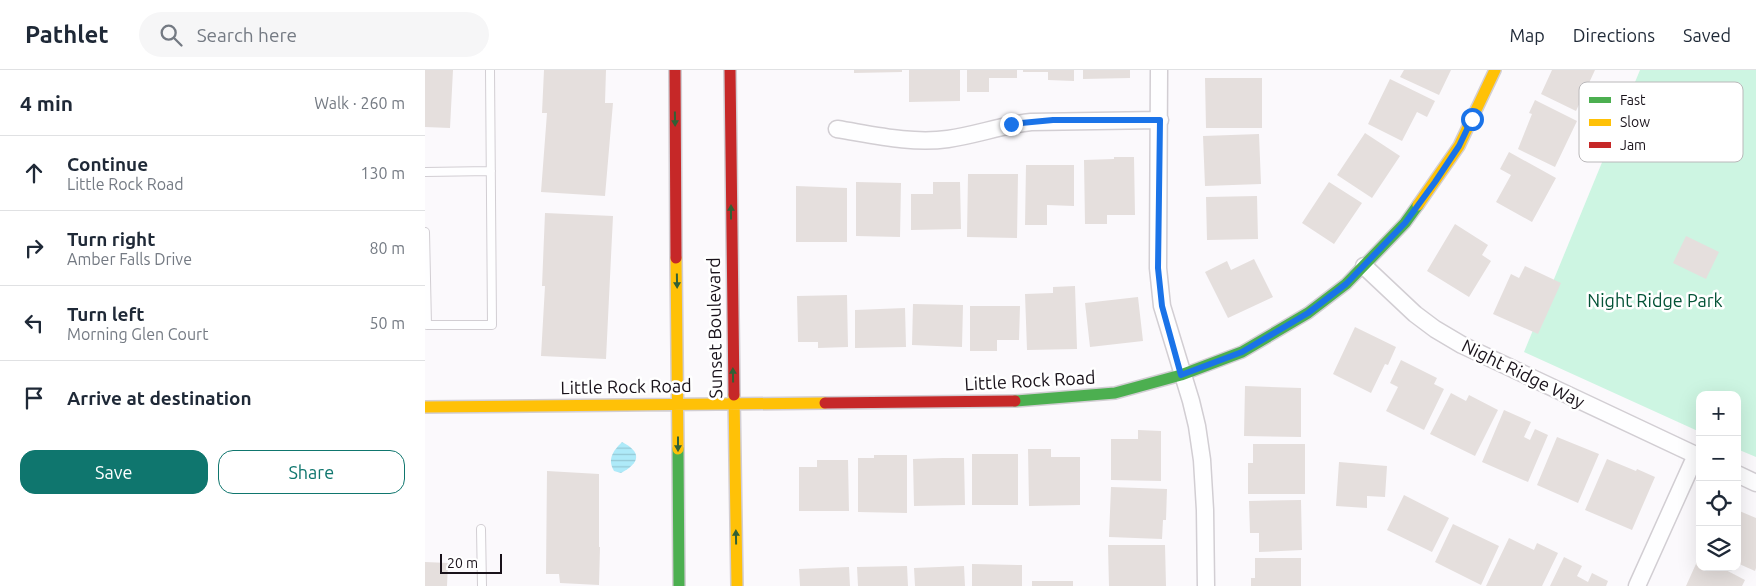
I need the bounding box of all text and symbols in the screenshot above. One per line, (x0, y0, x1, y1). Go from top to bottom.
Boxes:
search box (139, 12, 489, 57)
text: Pathlet (25, 21, 109, 48)
icon: search (157, 21, 185, 49)
text: Search here (197, 24, 297, 46)
text: Map (1509, 25, 1545, 45)
text: Directions (1573, 25, 1655, 45)
text: Saved (1683, 25, 1731, 45)
legend (1579, 82, 1743, 162)
text: 4 min (20, 91, 73, 115)
text: Fast (1620, 92, 1646, 108)
text: Walk · 260 m (314, 94, 405, 112)
route start (1461, 108, 1484, 131)
one-way arrow (671, 111, 679, 127)
route end (1000, 113, 1023, 136)
text: Slow (1620, 114, 1650, 130)
text: Jam (1620, 137, 1646, 153)
text: Continue (67, 153, 148, 175)
icon: ahead (20, 159, 48, 187)
text: 130 m (360, 164, 405, 182)
text: Little Rock Road (67, 175, 184, 193)
one-way arrow (727, 204, 735, 220)
text: Turn right (67, 228, 155, 250)
icon: right (20, 234, 48, 262)
text: 80 m (369, 239, 405, 257)
text: Amber Falls Drive (67, 250, 192, 268)
street label: Sunset Boulevard (703, 257, 725, 399)
one-way arrow (673, 273, 681, 289)
park label: Night Ridge Park (1587, 290, 1723, 310)
text: Turn left (67, 303, 145, 325)
icon: left (20, 309, 48, 337)
text: 50 m (369, 314, 405, 332)
text: Morning Glen Court (67, 325, 208, 343)
street label: Night Ridge Way (1459, 335, 1588, 412)
one-way arrow (729, 367, 737, 383)
street label: Little Rock Road (964, 367, 1096, 393)
street label: Little Rock Road (560, 375, 692, 397)
icon: arrive (20, 384, 48, 412)
text: Arrive at destination (67, 387, 252, 409)
map controls (1696, 391, 1741, 571)
button: + (1696, 391, 1741, 436)
one-way arrow (674, 436, 682, 452)
button: − (1696, 436, 1741, 481)
button: Save (20, 450, 208, 494)
button: Share (218, 450, 405, 494)
button: locate (1696, 481, 1741, 526)
button: layers (1696, 526, 1741, 571)
one-way arrow (731, 529, 739, 545)
scale bar (440, 551, 503, 574)
text: 20 m (447, 555, 478, 571)

